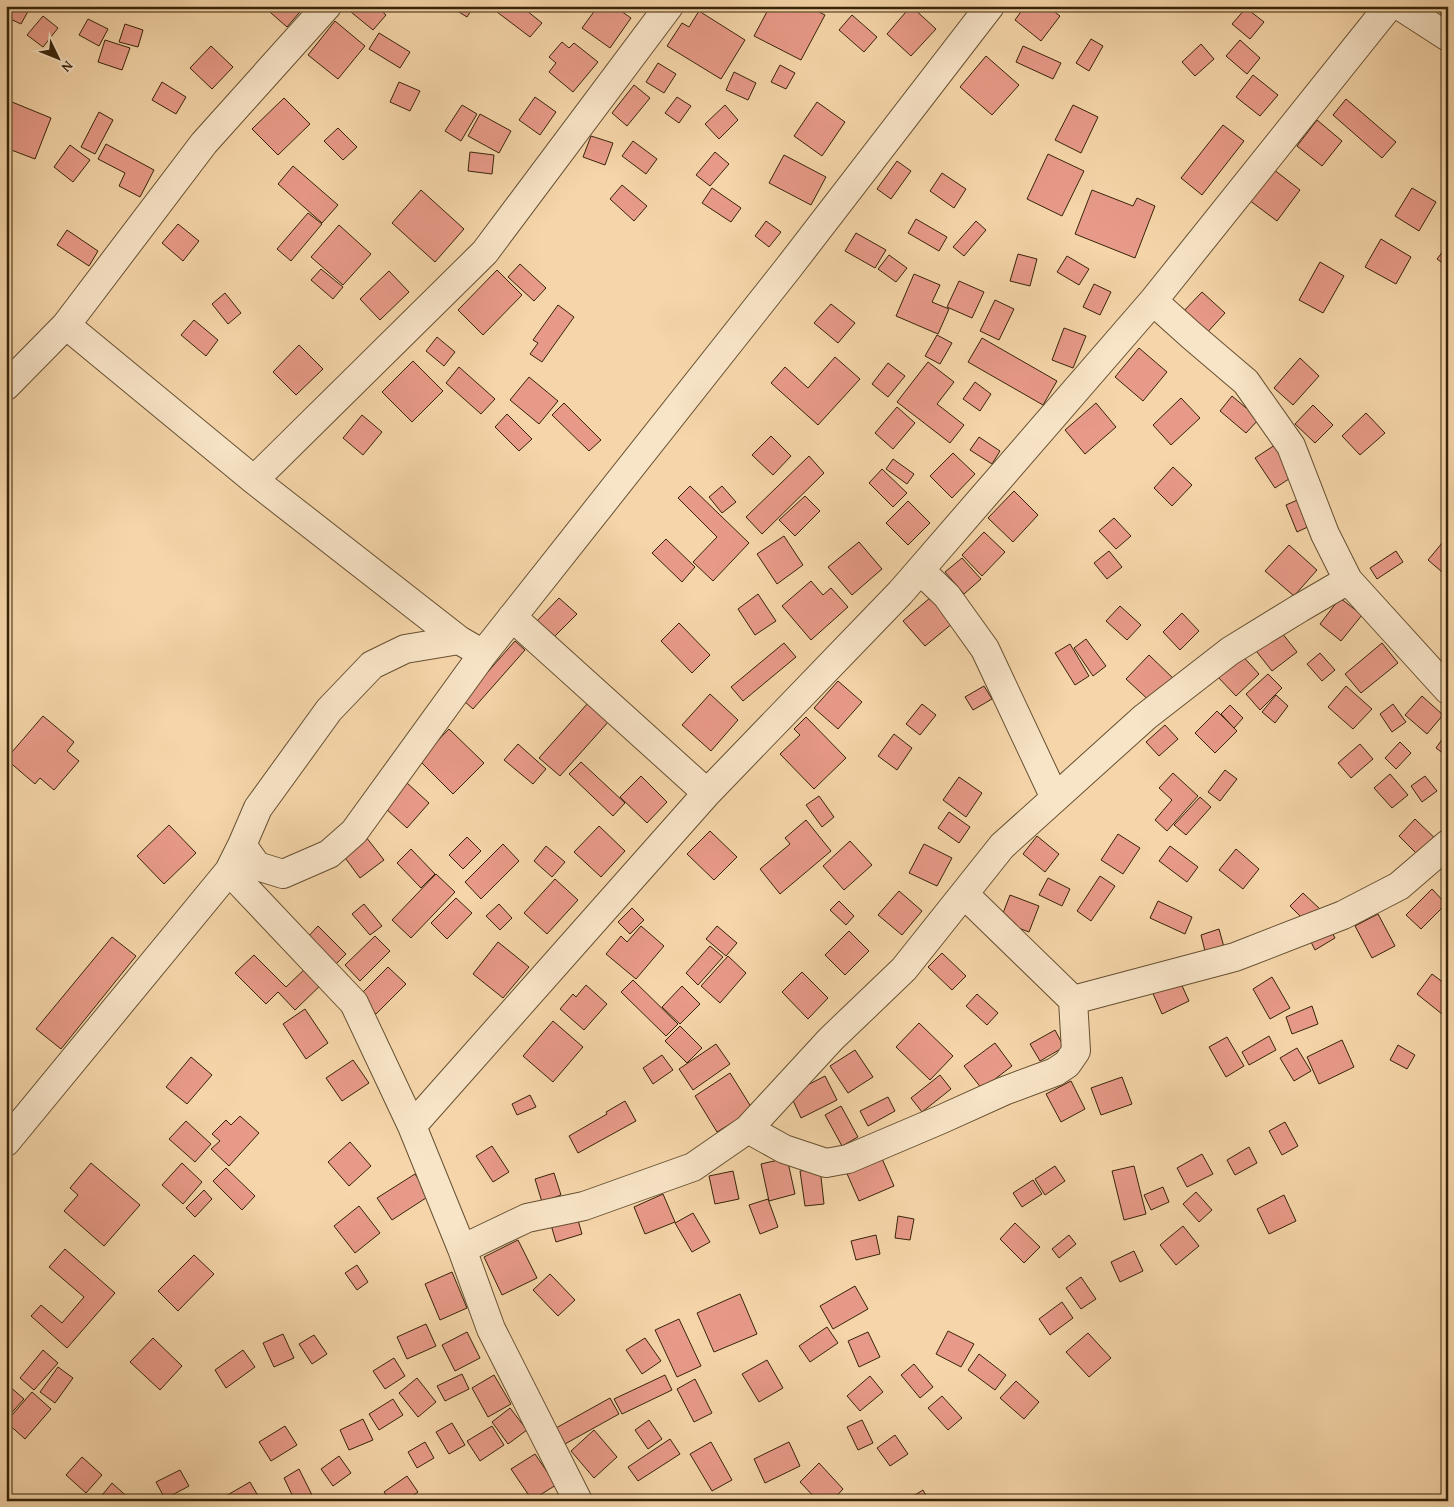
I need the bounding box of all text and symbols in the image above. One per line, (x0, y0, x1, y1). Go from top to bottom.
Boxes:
north arrow (32, 32, 82, 82)
text: N (57, 57, 78, 78)

